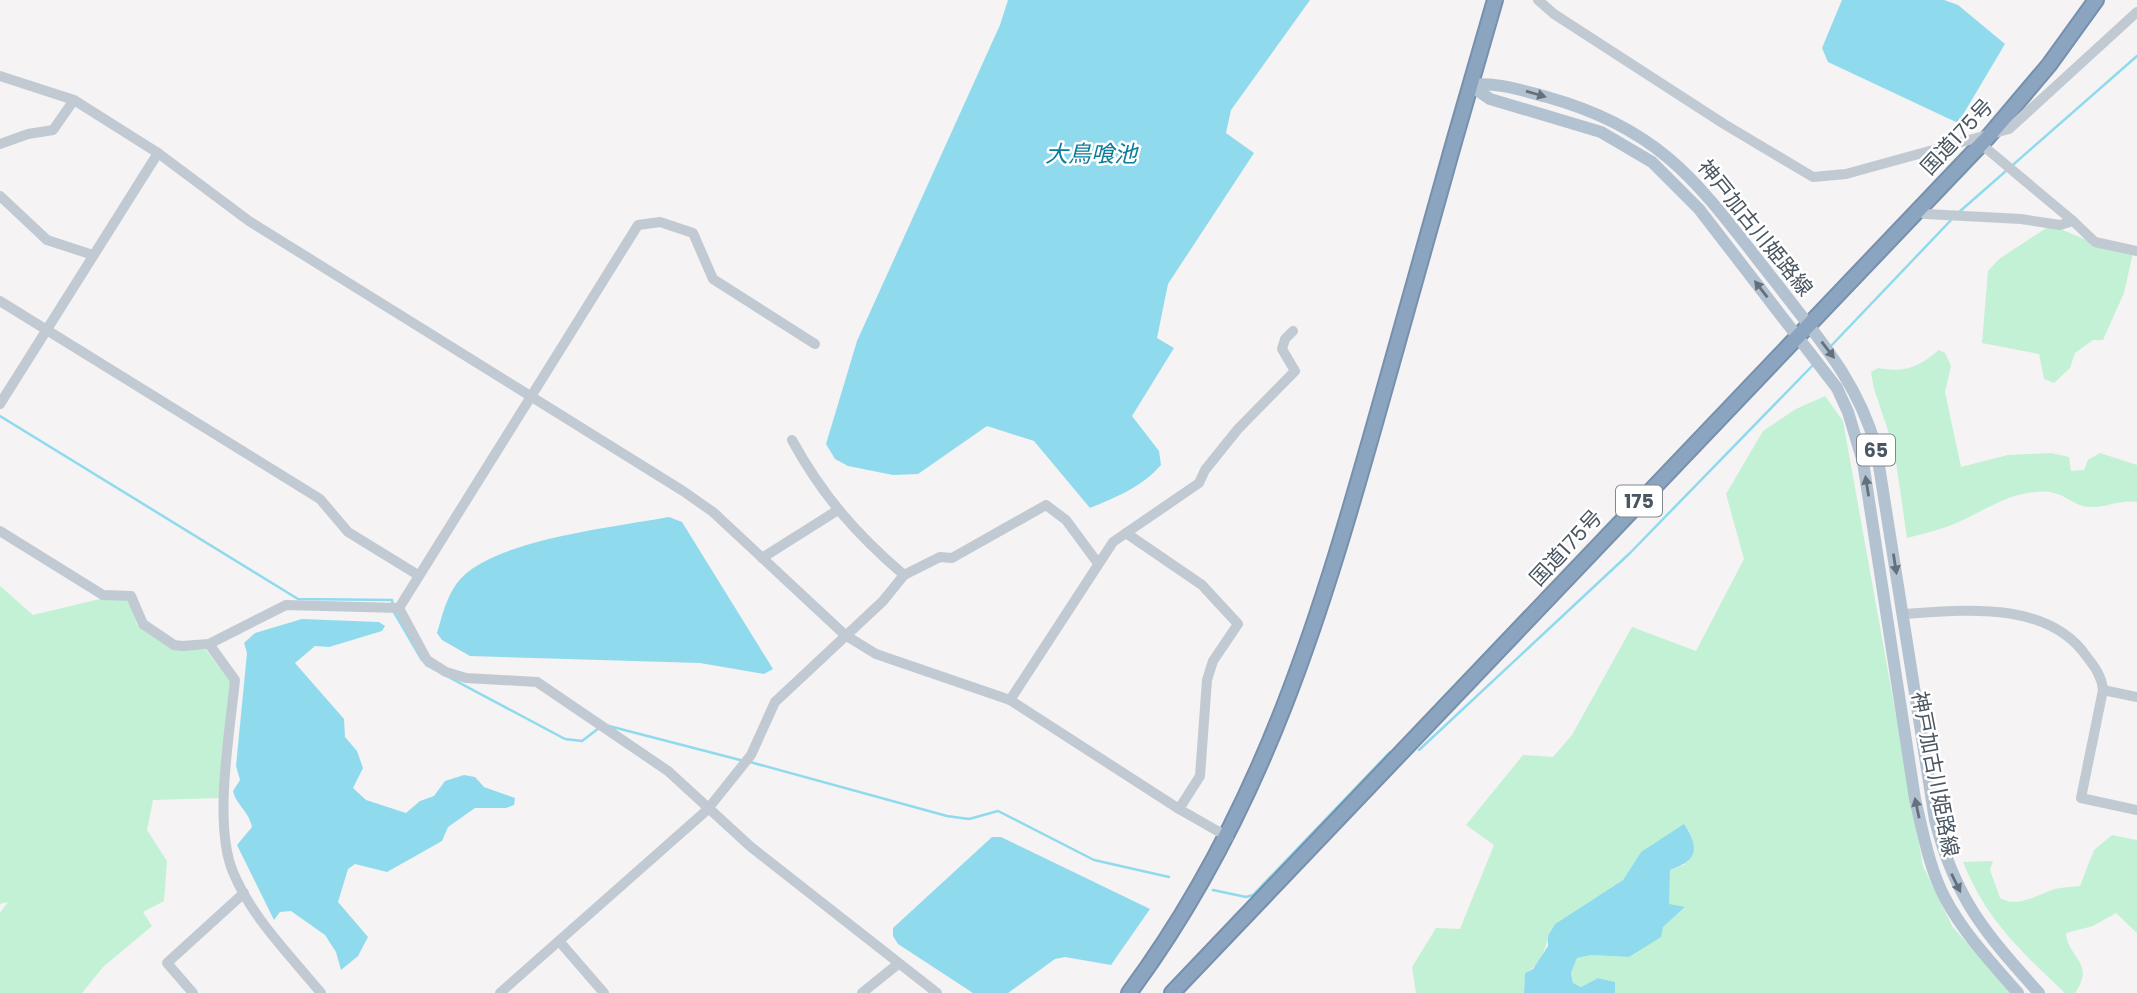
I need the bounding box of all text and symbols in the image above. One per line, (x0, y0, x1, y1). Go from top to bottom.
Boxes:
one-way arrow (1526, 90, 1547, 100)
street label: 国道175号 (1914, 92, 1999, 181)
water label: 大鳥喰池 (1045, 138, 1139, 170)
street label: 神戸加古川姫路線 (1691, 153, 1820, 302)
one-way arrow (1754, 281, 1769, 299)
one-way arrow (1821, 340, 1836, 358)
road number: 65 (1857, 435, 1895, 466)
one-way arrow (1861, 475, 1872, 497)
road number: 175 (1616, 486, 1662, 516)
street label: 国道175号 (1523, 503, 1608, 592)
one-way arrow (1890, 553, 1901, 575)
street label: 神戸加古川姫路線 (1905, 689, 1966, 859)
one-way arrow (1912, 797, 1923, 819)
one-way arrow (1950, 873, 1961, 893)

